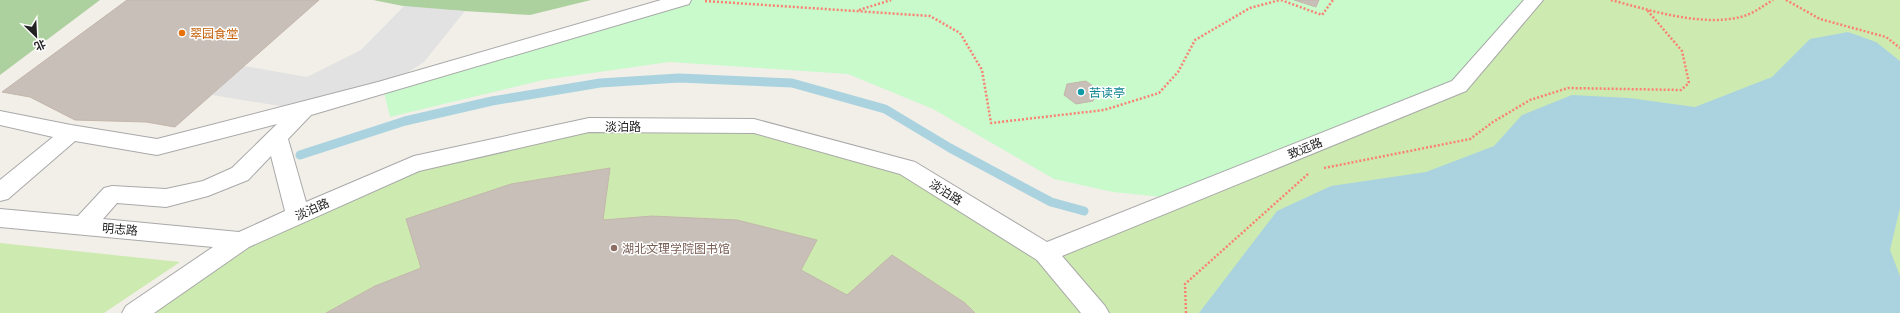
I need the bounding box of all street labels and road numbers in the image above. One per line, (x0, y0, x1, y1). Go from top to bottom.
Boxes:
street label: 淡泊路 (605, 119, 641, 134)
street label: 致远路 (1285, 134, 1325, 162)
street label: 淡泊路 (927, 176, 965, 208)
street label: 淡泊路 (292, 195, 332, 223)
street label: 明志路 (101, 220, 139, 238)

